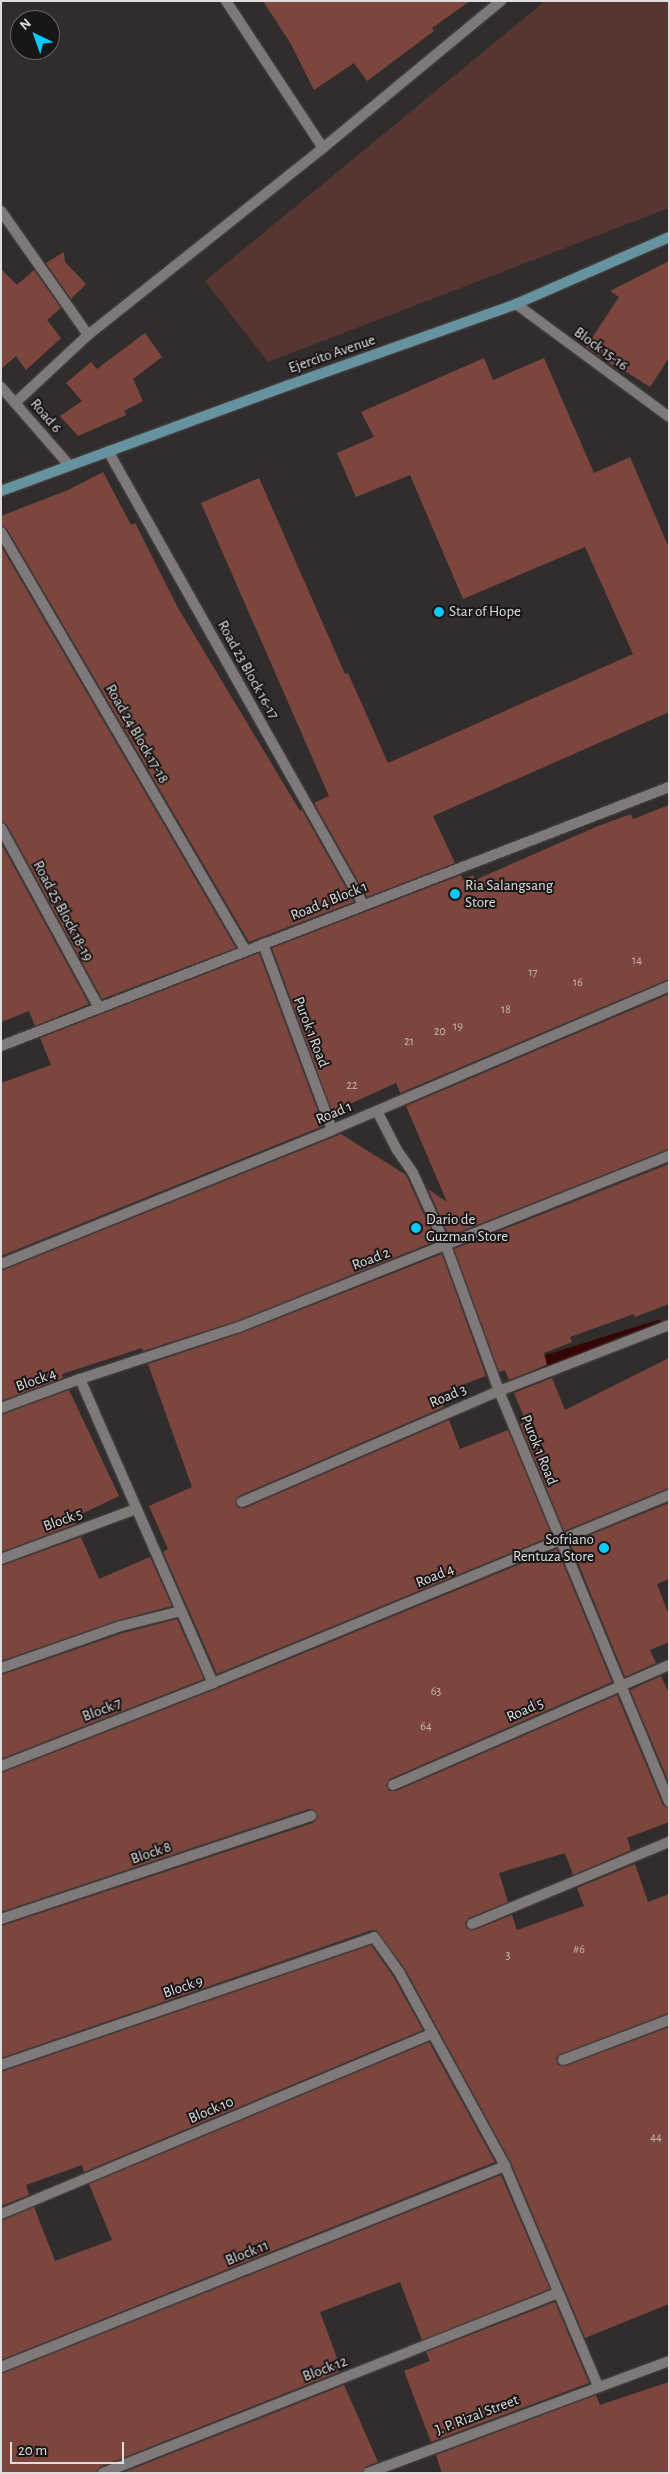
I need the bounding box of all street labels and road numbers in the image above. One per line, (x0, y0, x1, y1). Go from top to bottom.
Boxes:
street label: Block 15-16 (570, 323, 632, 375)
street label: Ejercito Avenue (286, 331, 378, 377)
street label: Road 6 (26, 395, 66, 437)
street label: Road 23 Block 16-17 (213, 617, 283, 723)
street label: Road 24 Block 17-18 (101, 681, 173, 787)
street label: Road 25 Block 18-19 (29, 858, 97, 964)
street label: Road 4 Block 1 (288, 877, 370, 925)
street label: Purok 1 Road (289, 994, 333, 1070)
street label: Road 1 (313, 1097, 355, 1129)
street label: Road 2 (350, 1244, 392, 1274)
street label: Block 4 (13, 1364, 59, 1396)
street label: Road 3 (427, 1380, 469, 1412)
street label: Purok 1 Road (517, 1412, 561, 1488)
street label: Block 5 (41, 1505, 85, 1535)
street label: Road 4 (413, 1560, 457, 1592)
street label: Block 7 (80, 1694, 124, 1726)
street label: Road 5 (504, 1694, 546, 1726)
street label: Block 8 (129, 1838, 173, 1868)
street label: Block 9 (161, 1972, 205, 2002)
street label: Block 10 (186, 2092, 236, 2128)
street label: Block 11 (223, 2236, 271, 2270)
street label: Block 12 (300, 2352, 350, 2386)
street label: J. P. Rizal Street (433, 2391, 521, 2439)

